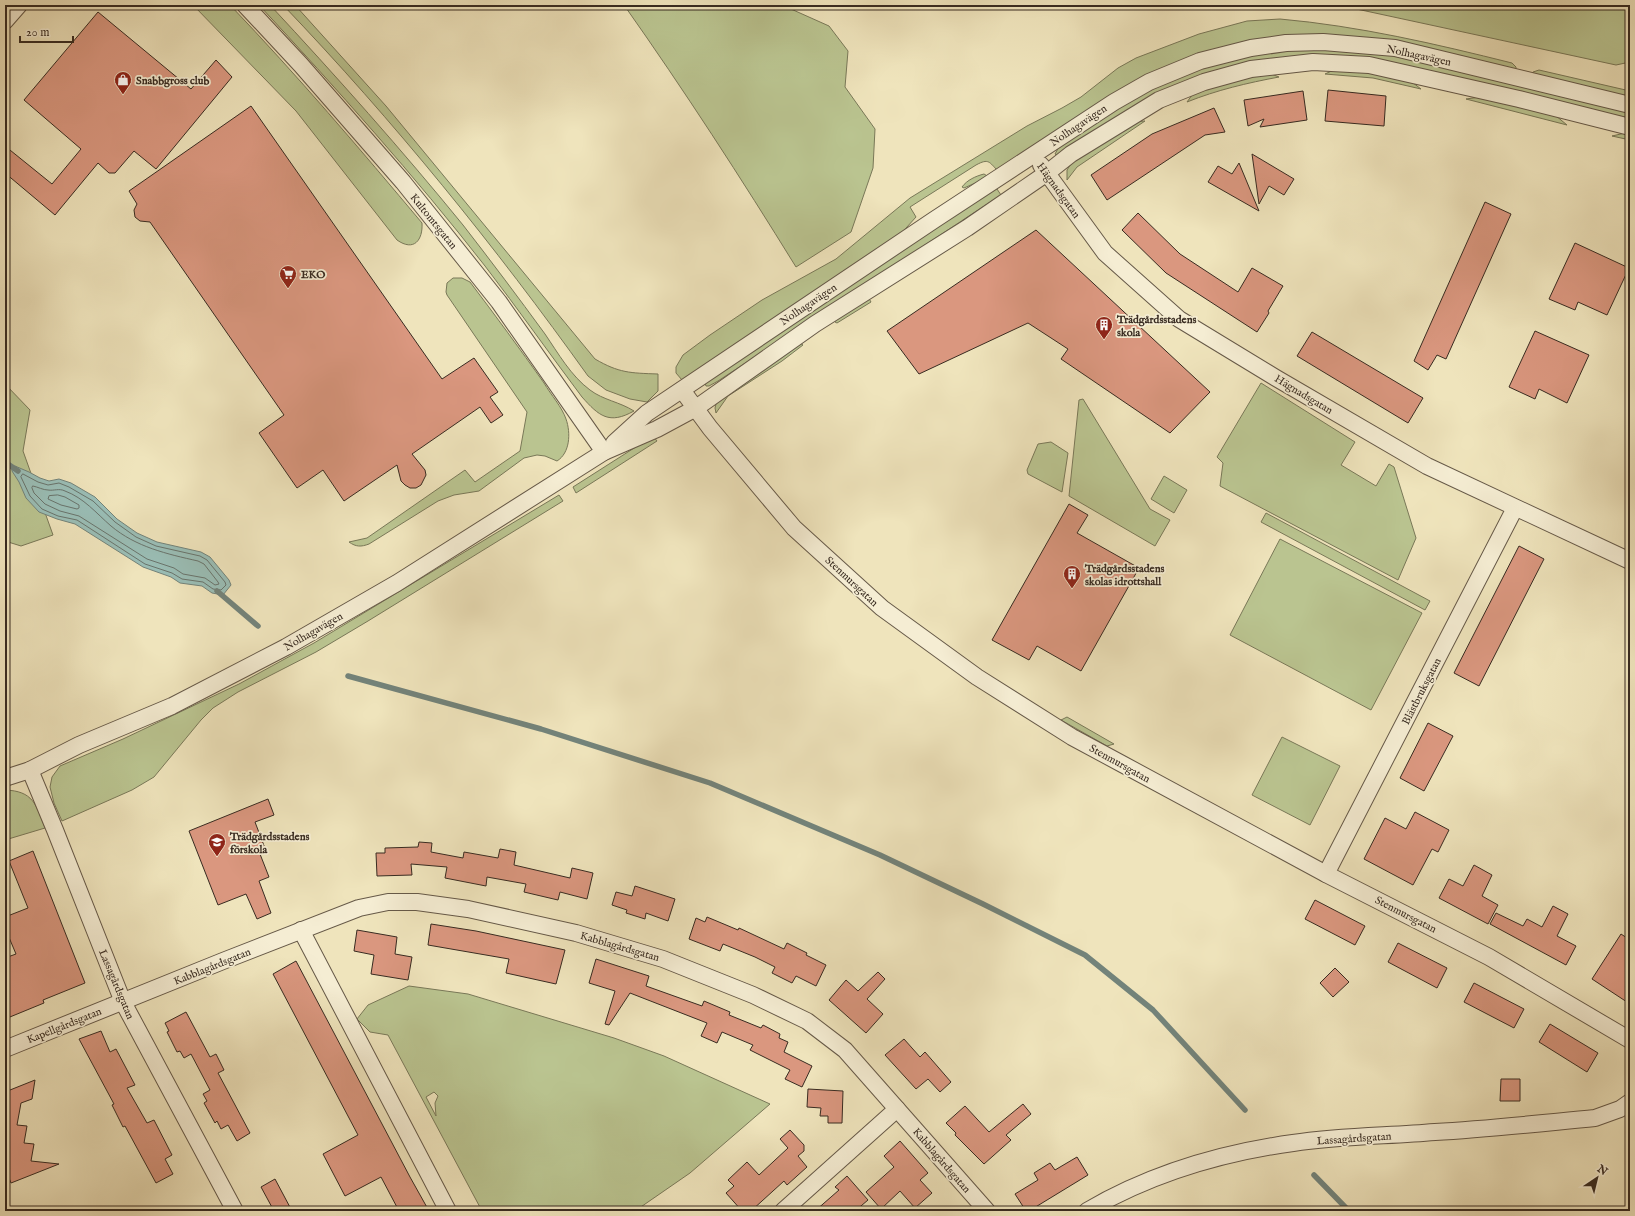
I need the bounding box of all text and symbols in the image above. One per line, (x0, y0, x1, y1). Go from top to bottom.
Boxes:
scale bar (20, 18, 73, 44)
text: 20 m (26, 25, 49, 40)
street label: Nolhagavägen (1385, 42, 1453, 70)
shop icon: Snabbgross club (113, 70, 133, 95)
place label: Snabbgross club (136, 74, 209, 88)
street label: Nolhagavägen (1047, 102, 1110, 150)
street label: Hägnadsgatan (1033, 160, 1083, 221)
street label: Kultomtsgatan (407, 191, 460, 252)
supermarket icon: EKO (278, 264, 298, 289)
place label: EKO (301, 268, 326, 282)
street label: Nolhagavägen (777, 281, 840, 329)
place label: Trädgårdsstadens skola (1116, 313, 1196, 340)
building icon: Trädgårdsstadens skola (1094, 315, 1114, 340)
street label: Hägnadsgatan (1272, 372, 1335, 418)
street label: Stenmursgatan (822, 554, 881, 610)
place label: Trädgårdsstadens skolas idrottshall (1084, 562, 1164, 589)
building icon: Trädgårdsstadens skolas idrottshall (1062, 564, 1082, 589)
street label: Nolhagavägen (282, 609, 346, 654)
street label: Blästbruksgatan (1399, 656, 1445, 727)
street label: Stenmursgatan (1087, 741, 1153, 786)
place label: Trädgårdsstadens förskola (229, 830, 309, 857)
school or university icon: Trädgårdsstadens förskola (207, 832, 227, 857)
street label: Stenmursgatan (1372, 893, 1439, 937)
street label: Kabblagårdsgatan (578, 929, 661, 965)
street label: Kabblagårdsgatan (172, 945, 253, 989)
street label: Lassagårdsgatan (95, 947, 137, 1022)
street label: Kapellgårdsgatan (25, 1005, 104, 1047)
street label: Kabblagårdsgatan (909, 1125, 973, 1196)
street label: Lassagårdsgatan (1316, 1129, 1392, 1149)
north arrow (1577, 1158, 1617, 1198)
text: N (1593, 1162, 1610, 1179)

